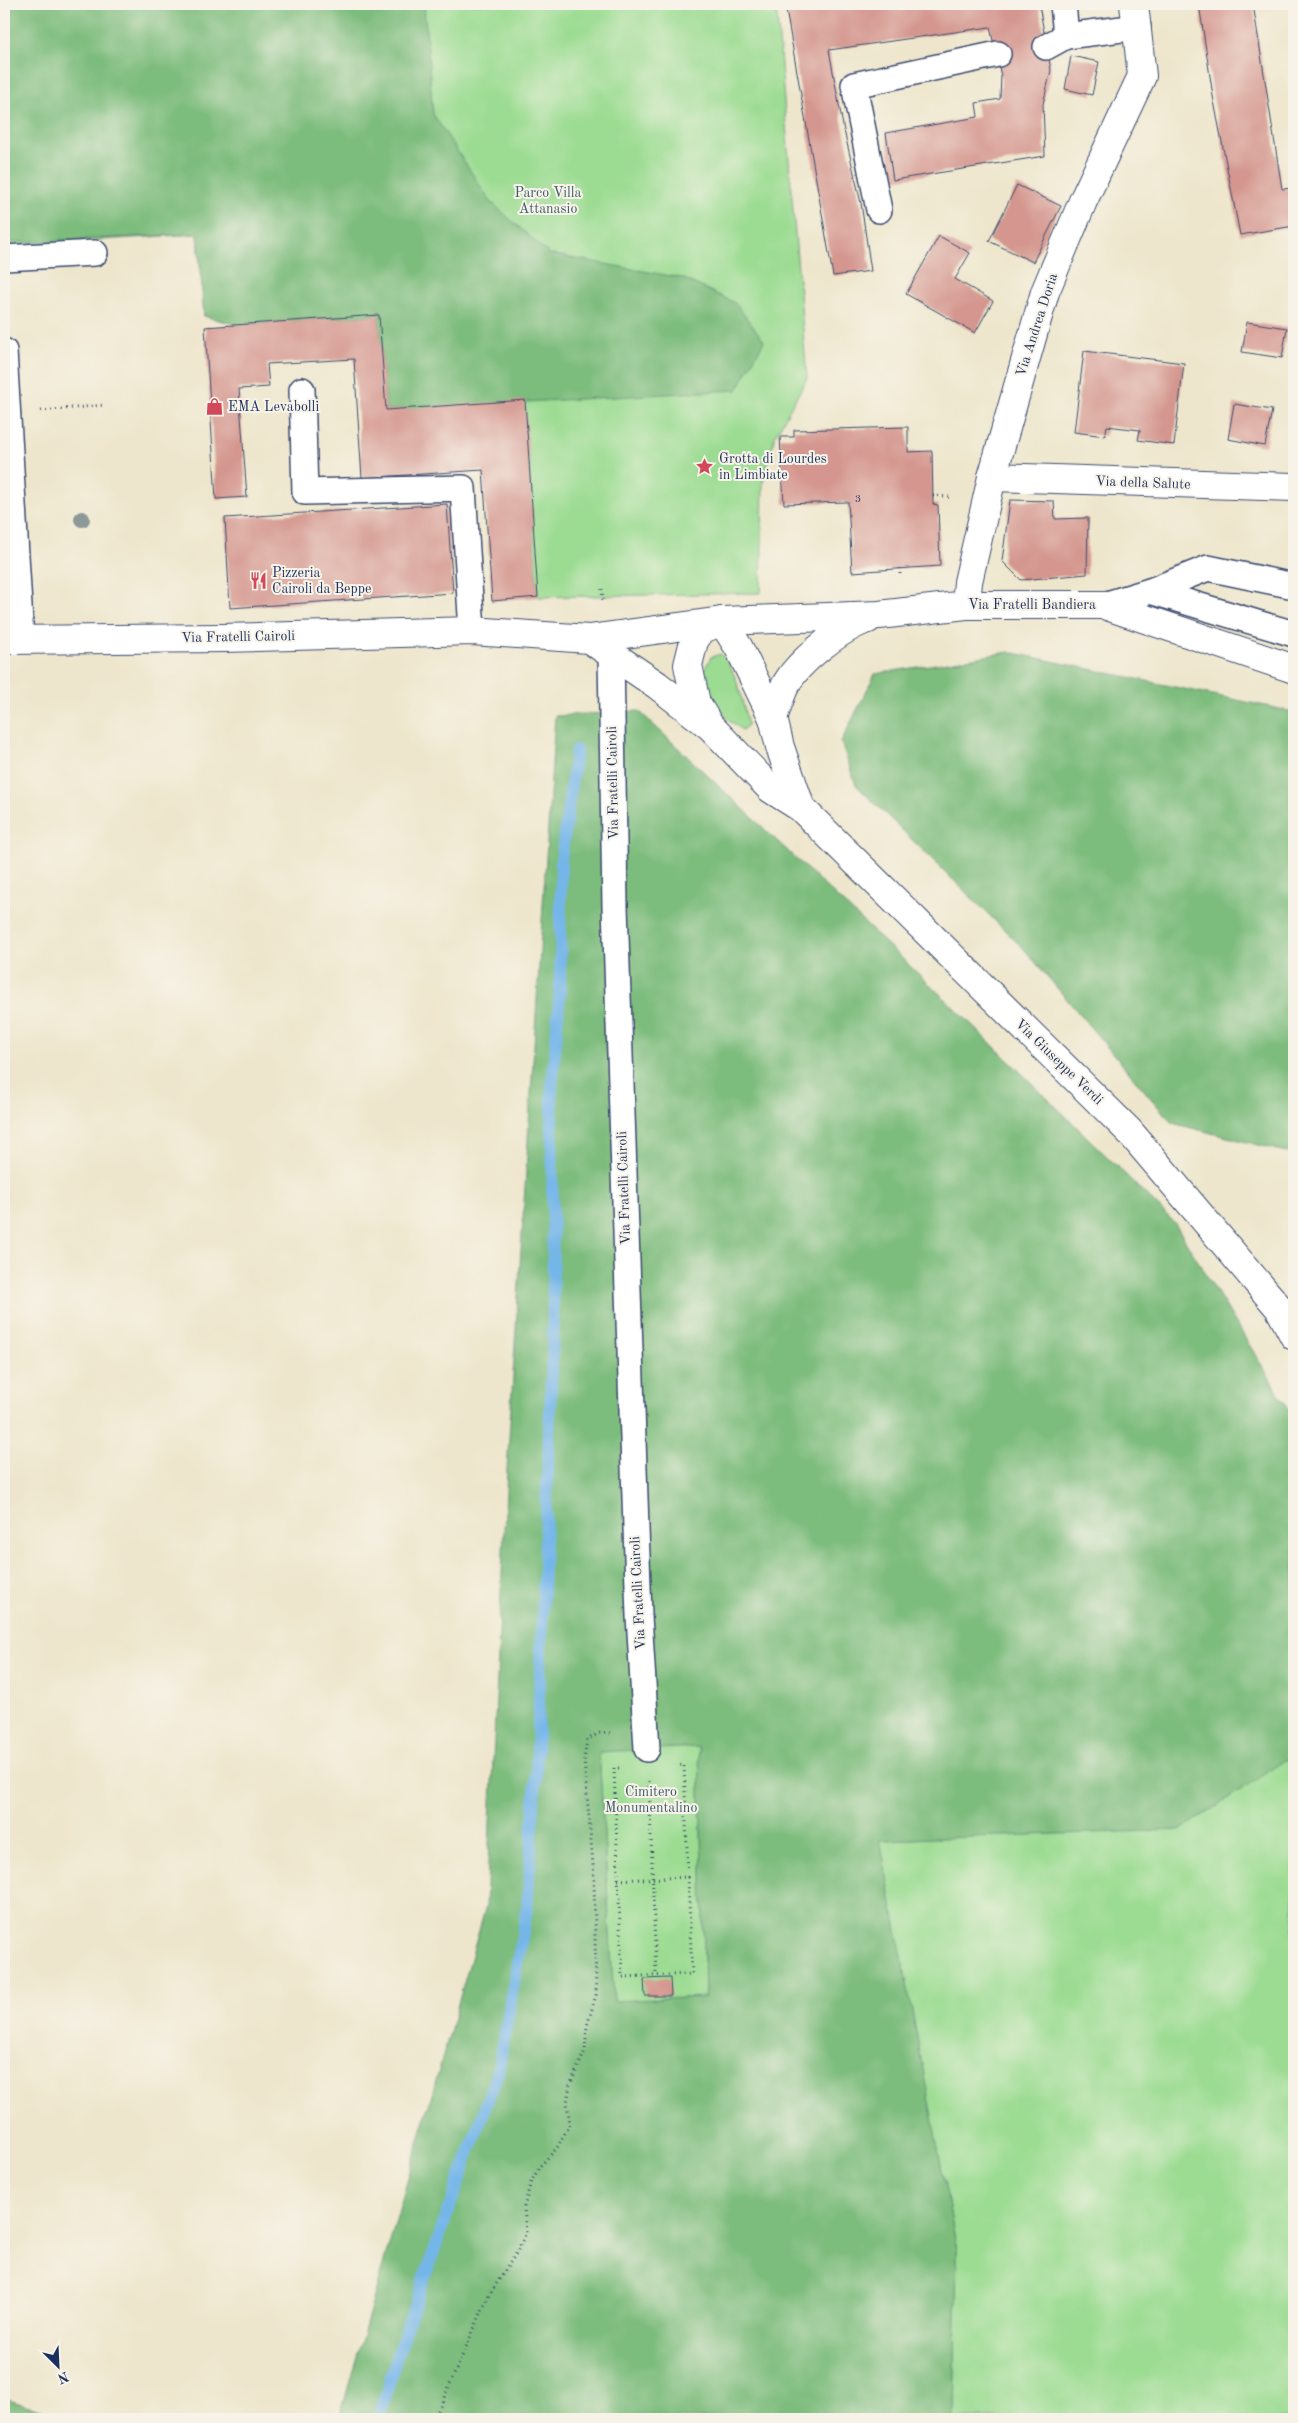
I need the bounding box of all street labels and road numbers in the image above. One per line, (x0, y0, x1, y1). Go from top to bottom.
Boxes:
street label: Via Andrea Doria (1014, 272, 1060, 378)
street label: Via della Salute (1095, 474, 1191, 492)
street label: Via Fratelli Bandiera (968, 598, 1096, 612)
street label: Via Fratelli Cairoli (181, 629, 295, 645)
street label: Via Fratelli Cairoli (605, 726, 621, 840)
street label: Via Giuseppe Verdi (1012, 1017, 1106, 1108)
street label: Via Fratelli Cairoli (615, 1131, 633, 1245)
street label: Via Fratelli Cairoli (628, 1536, 648, 1650)

